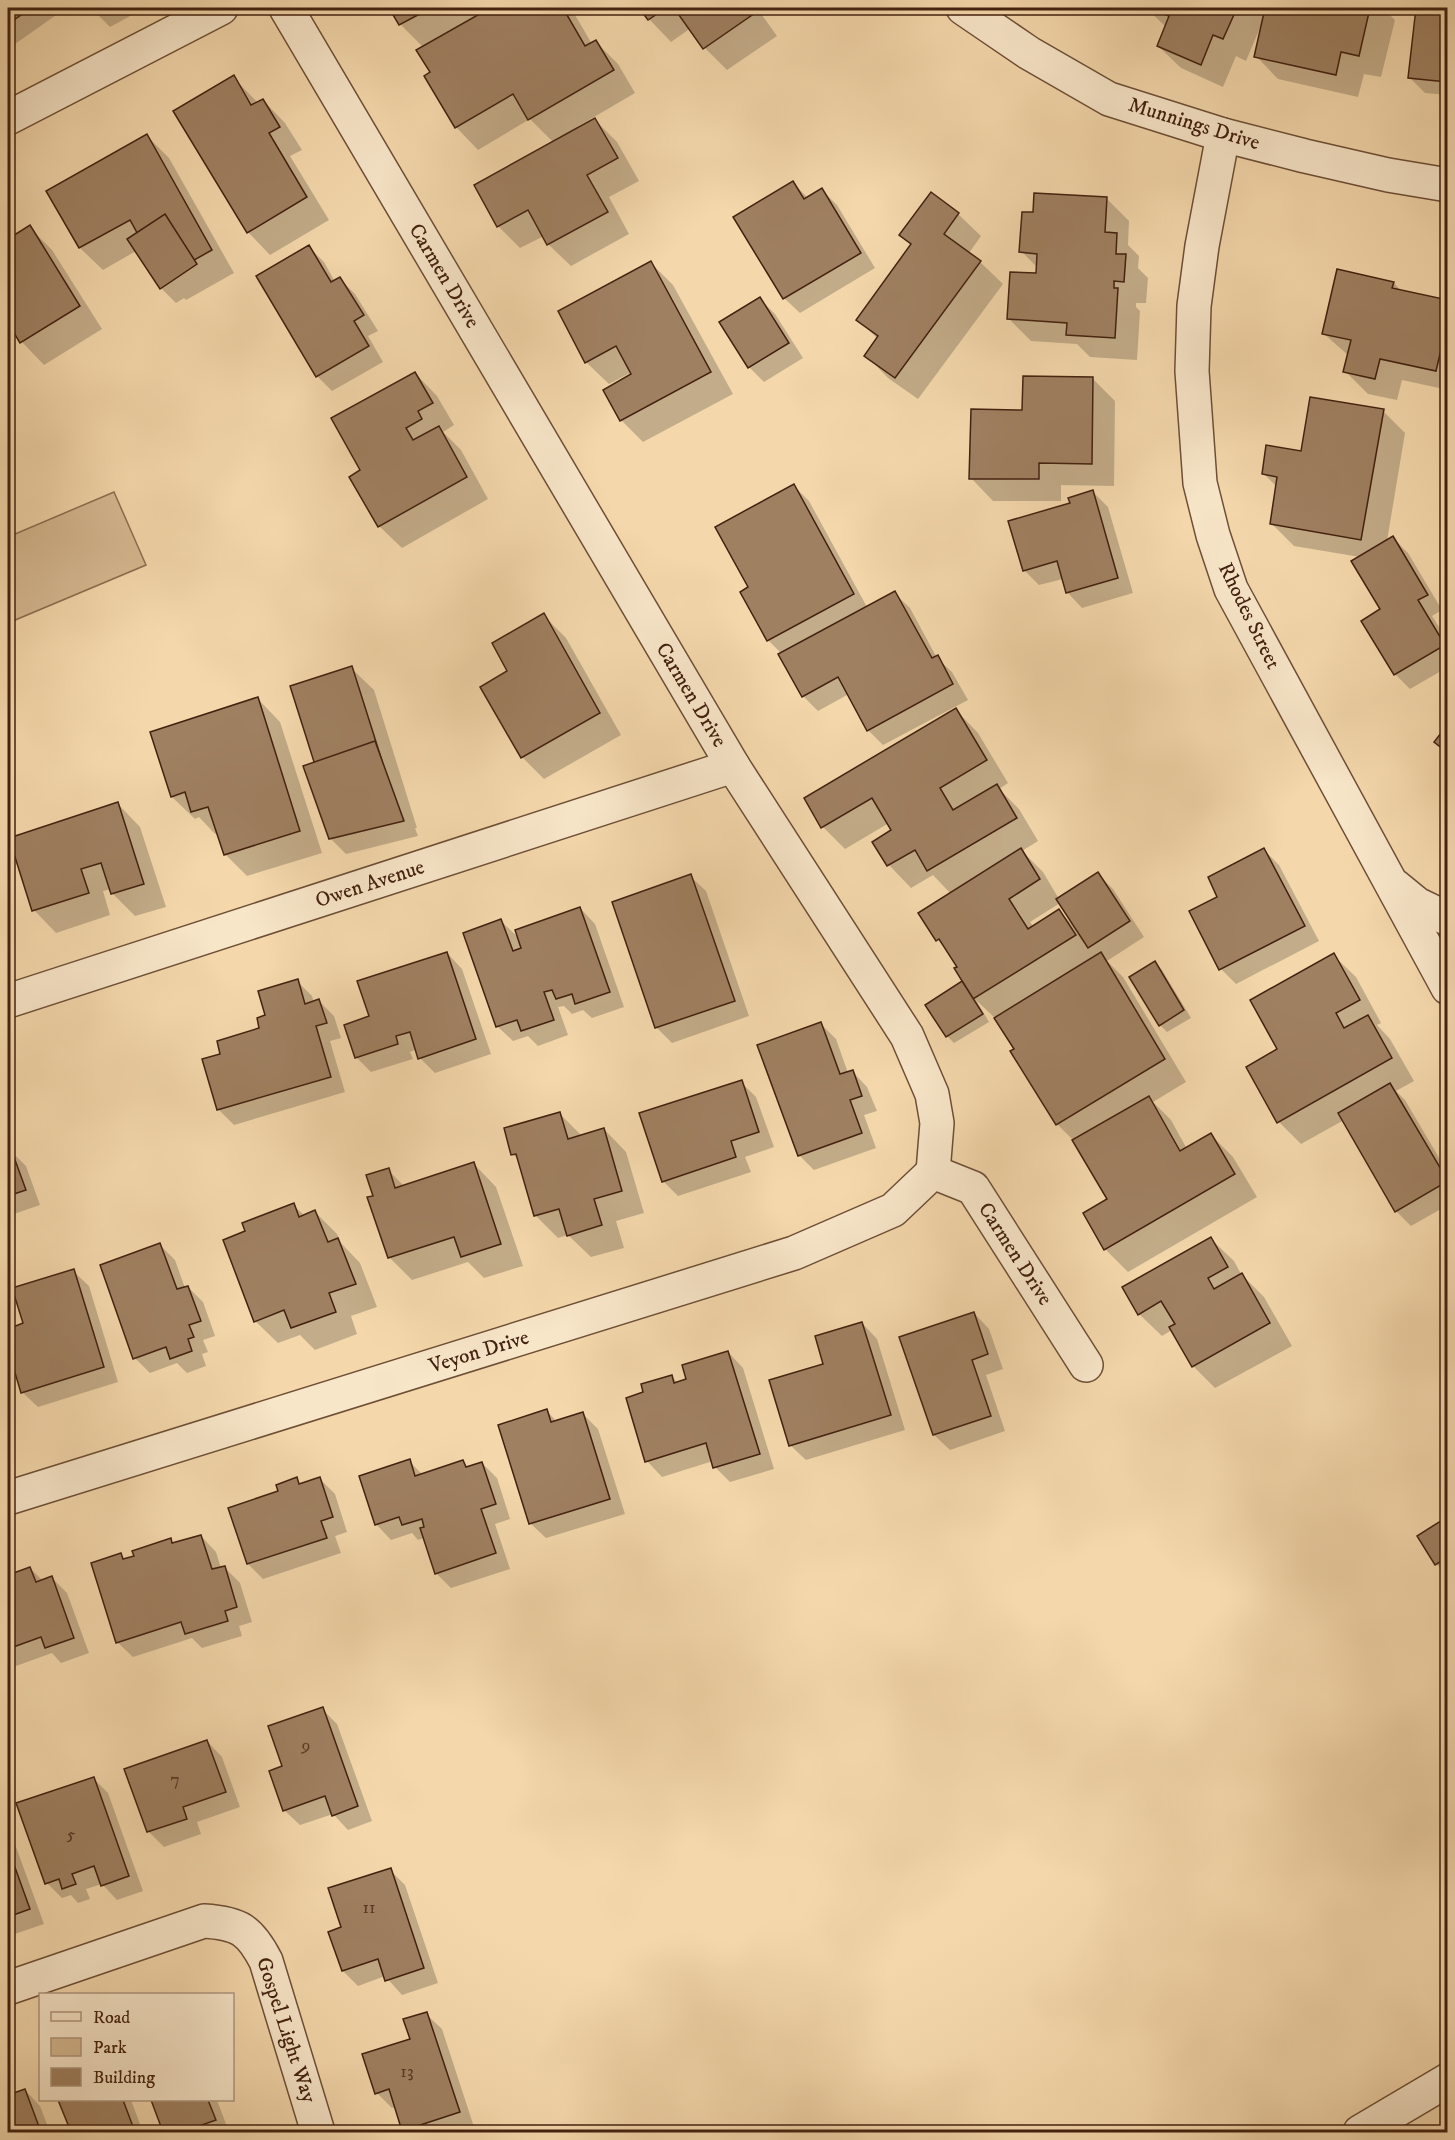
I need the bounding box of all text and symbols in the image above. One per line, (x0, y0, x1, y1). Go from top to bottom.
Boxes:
street label: Munnings Drive (1125, 92, 1263, 156)
street label: Carmen Drive (403, 219, 486, 333)
street label: Rhodes Street (1212, 558, 1286, 674)
street label: Carmen Drive (650, 638, 733, 752)
street label: Owen Avenue (312, 854, 428, 914)
street label: Carmen Drive (972, 1198, 1058, 1311)
street label: Veyon Drive (425, 1324, 532, 1380)
house number: 9 (301, 1735, 310, 1757)
house number: 7 (170, 1769, 180, 1791)
house number: 5 (67, 1824, 76, 1846)
house number: 11 (362, 1897, 376, 1919)
street label: Gospel Light Way (250, 1954, 322, 2107)
legend (39, 1993, 234, 2101)
text: Road (93, 2007, 130, 2029)
text: Park (93, 2037, 127, 2059)
house number: 13 (400, 2061, 414, 2083)
text: Building (93, 2067, 155, 2089)

